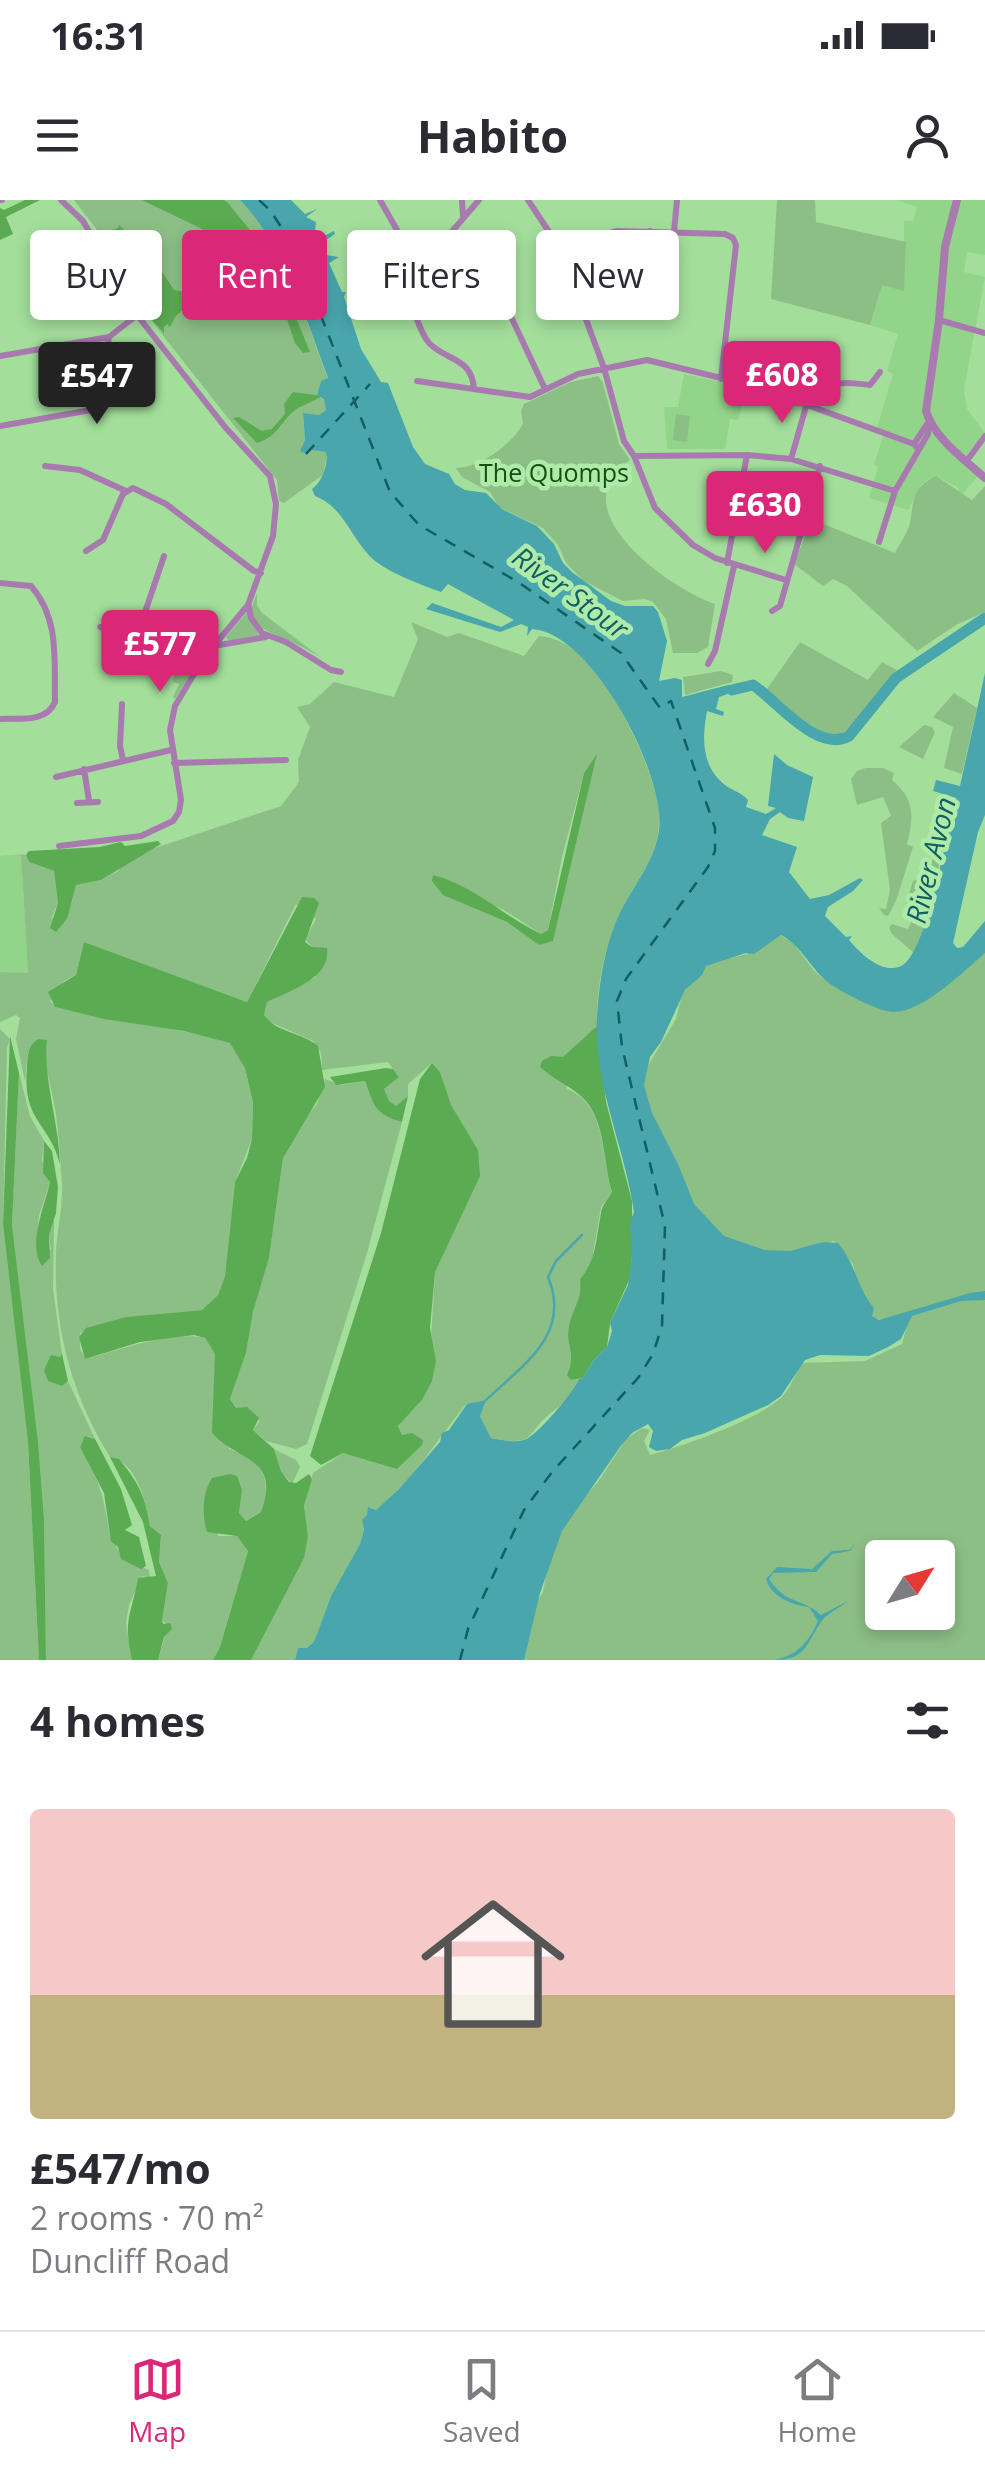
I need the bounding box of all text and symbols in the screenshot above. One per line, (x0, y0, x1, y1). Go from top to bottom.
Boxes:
text: 16:31 (50, 9, 148, 61)
text: Habito (417, 105, 568, 166)
icon: menu (30, 108, 85, 163)
icon: person (900, 108, 955, 163)
chip: Buy (30, 230, 162, 320)
chip: Rent (182, 230, 327, 320)
chip: Filters (347, 230, 516, 320)
chip: New (536, 230, 679, 320)
pin: £608 (723, 341, 841, 426)
pin: £547 (38, 342, 156, 427)
text: £608 (745, 352, 819, 395)
text: £547 (60, 353, 134, 396)
park label: The Quomps (479, 455, 629, 489)
pin: £630 (706, 471, 824, 556)
text: £630 (728, 482, 802, 525)
water label: River Stour (505, 537, 637, 647)
pin: £577 (101, 610, 219, 695)
text: £577 (123, 621, 197, 664)
water label: River Avon (896, 793, 964, 927)
north arrow (865, 1540, 955, 1630)
map controls (865, 1540, 955, 1630)
text: 4 homes (30, 1692, 205, 1749)
icon: filters (900, 1693, 955, 1748)
icon: home (403, 1874, 583, 2054)
text: £547/mo (30, 2139, 211, 2196)
text: 2 rooms · 70 m² (30, 2196, 264, 2239)
text: Duncliff Road (30, 2239, 230, 2282)
tab: Map (128, 2352, 186, 2450)
tab: Saved (443, 2352, 521, 2450)
tab: Home (777, 2352, 857, 2450)

